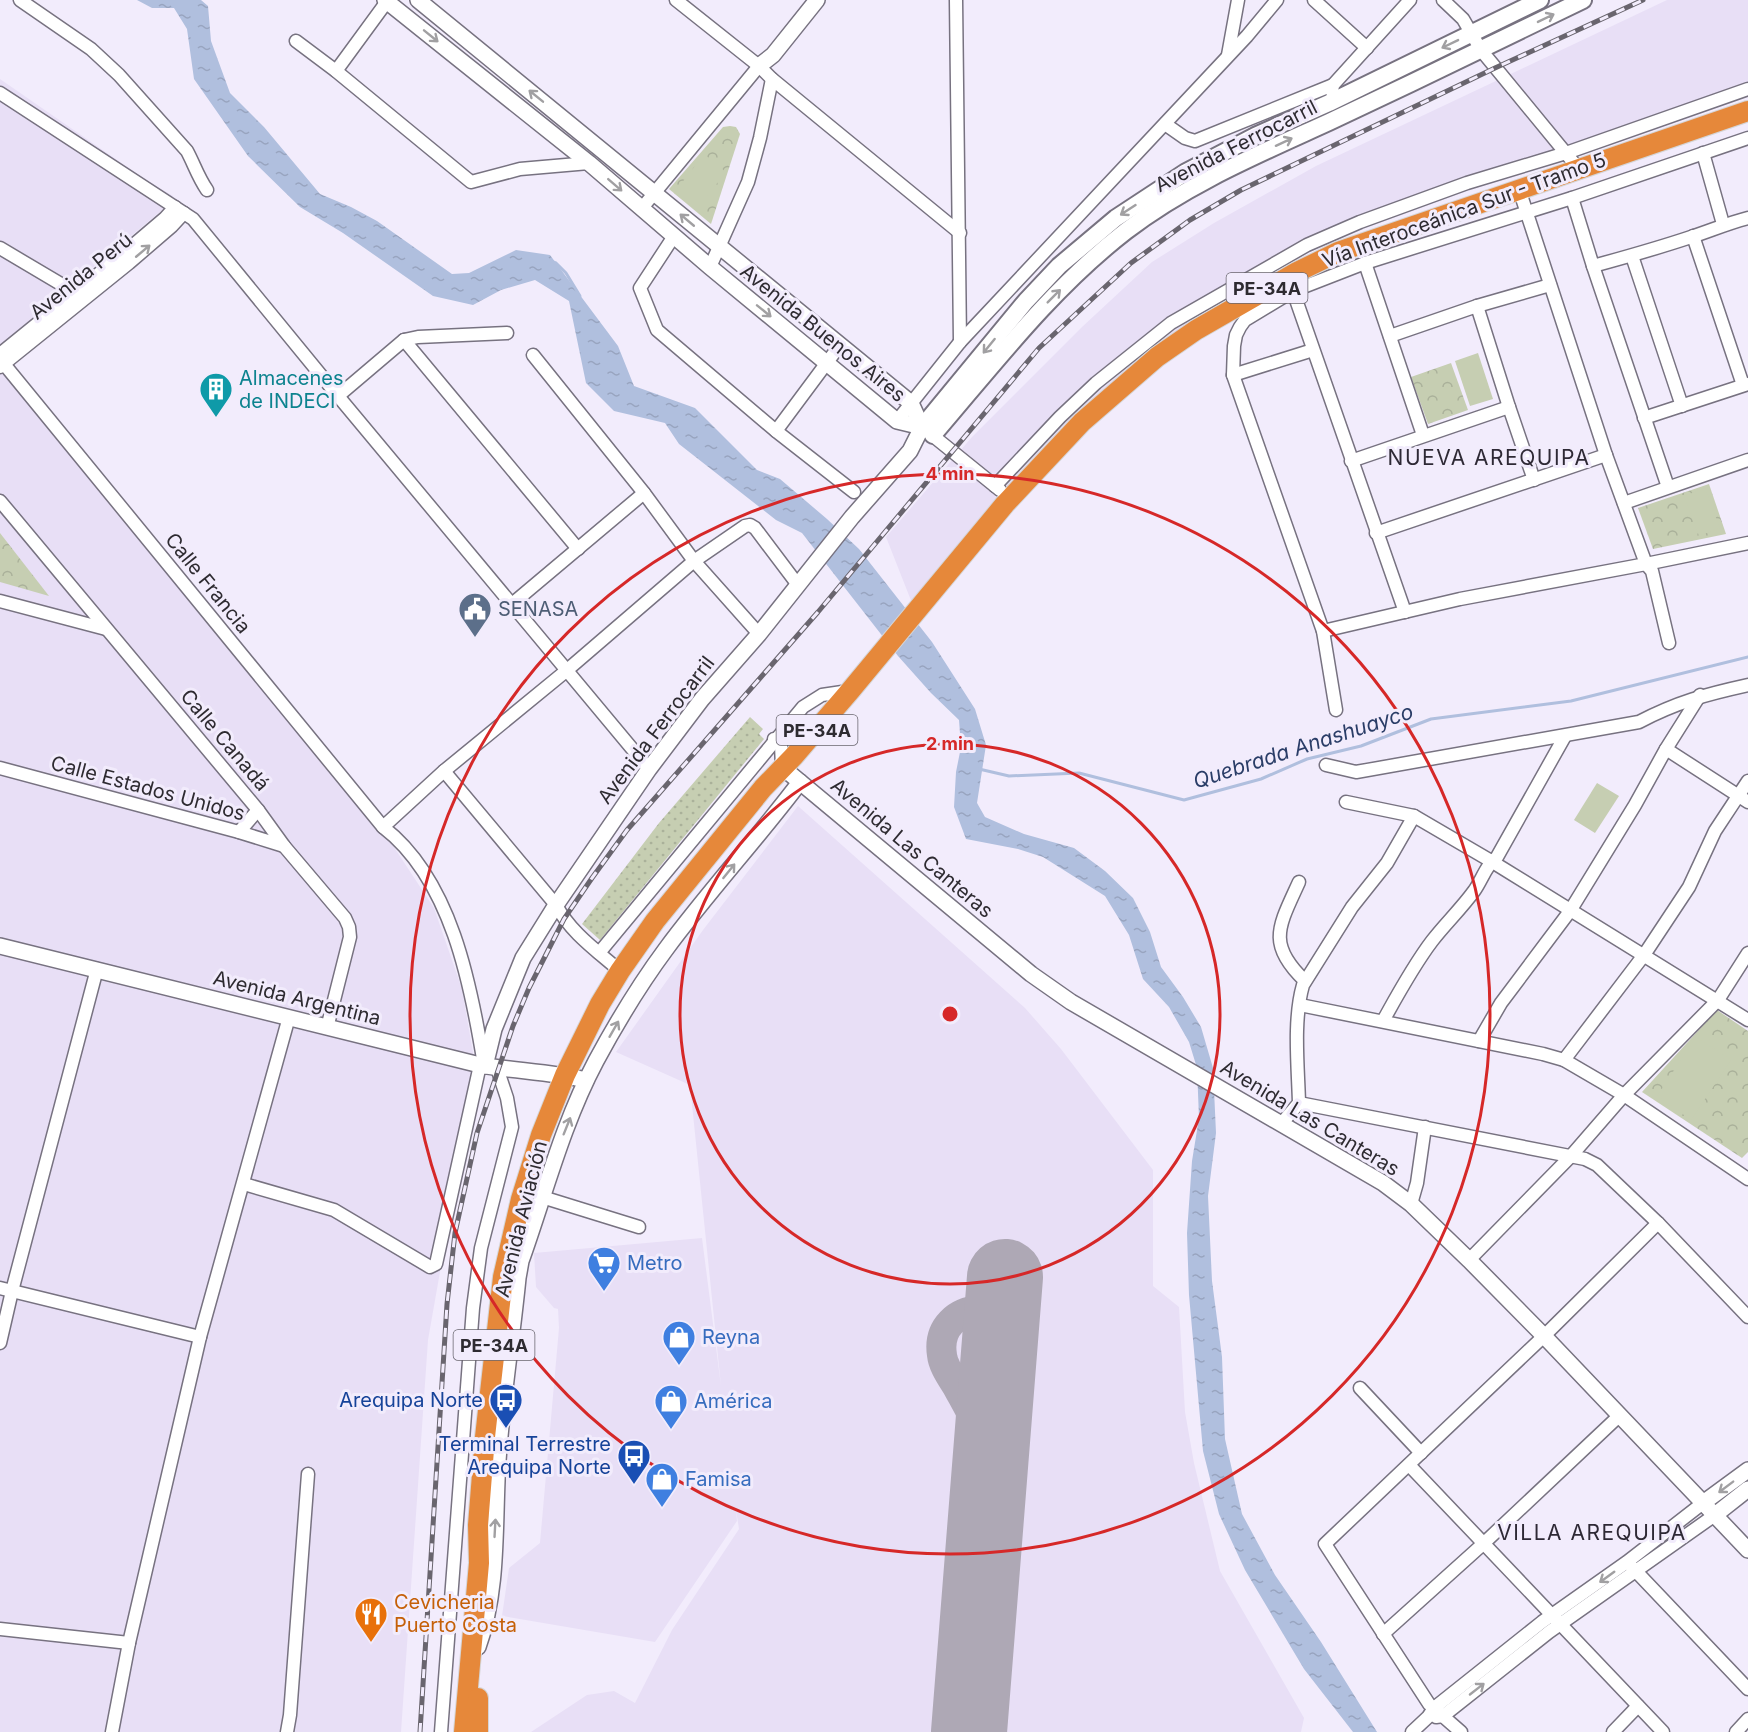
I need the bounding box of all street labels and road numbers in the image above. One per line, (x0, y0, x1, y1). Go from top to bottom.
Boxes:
street label: Avenida Ferrocarril (1151, 95, 1321, 197)
street label: Vía Interoceánica Sur - Tramo 5 (1319, 147, 1609, 273)
street label: Avenida Perú (25, 228, 137, 324)
street label: Avenida Buenos Aires (736, 259, 910, 407)
road number: PE-34A (1226, 273, 1308, 303)
street label: Calle Francia (160, 528, 256, 638)
street label: Avenida Ferrocarril (593, 651, 719, 809)
street label: Calle Canadá (176, 684, 274, 796)
road number: PE-34A (776, 715, 858, 745)
street label: Calle Estados Unidos (48, 751, 248, 825)
street label: Avenida Las Canteras (826, 773, 998, 923)
street label: Avenida Argentina (211, 966, 383, 1030)
street label: Avenida Las Canteras (1216, 1055, 1404, 1181)
street label: Avenida Aviación (490, 1138, 552, 1300)
road number: PE-34A (454, 1330, 534, 1360)

